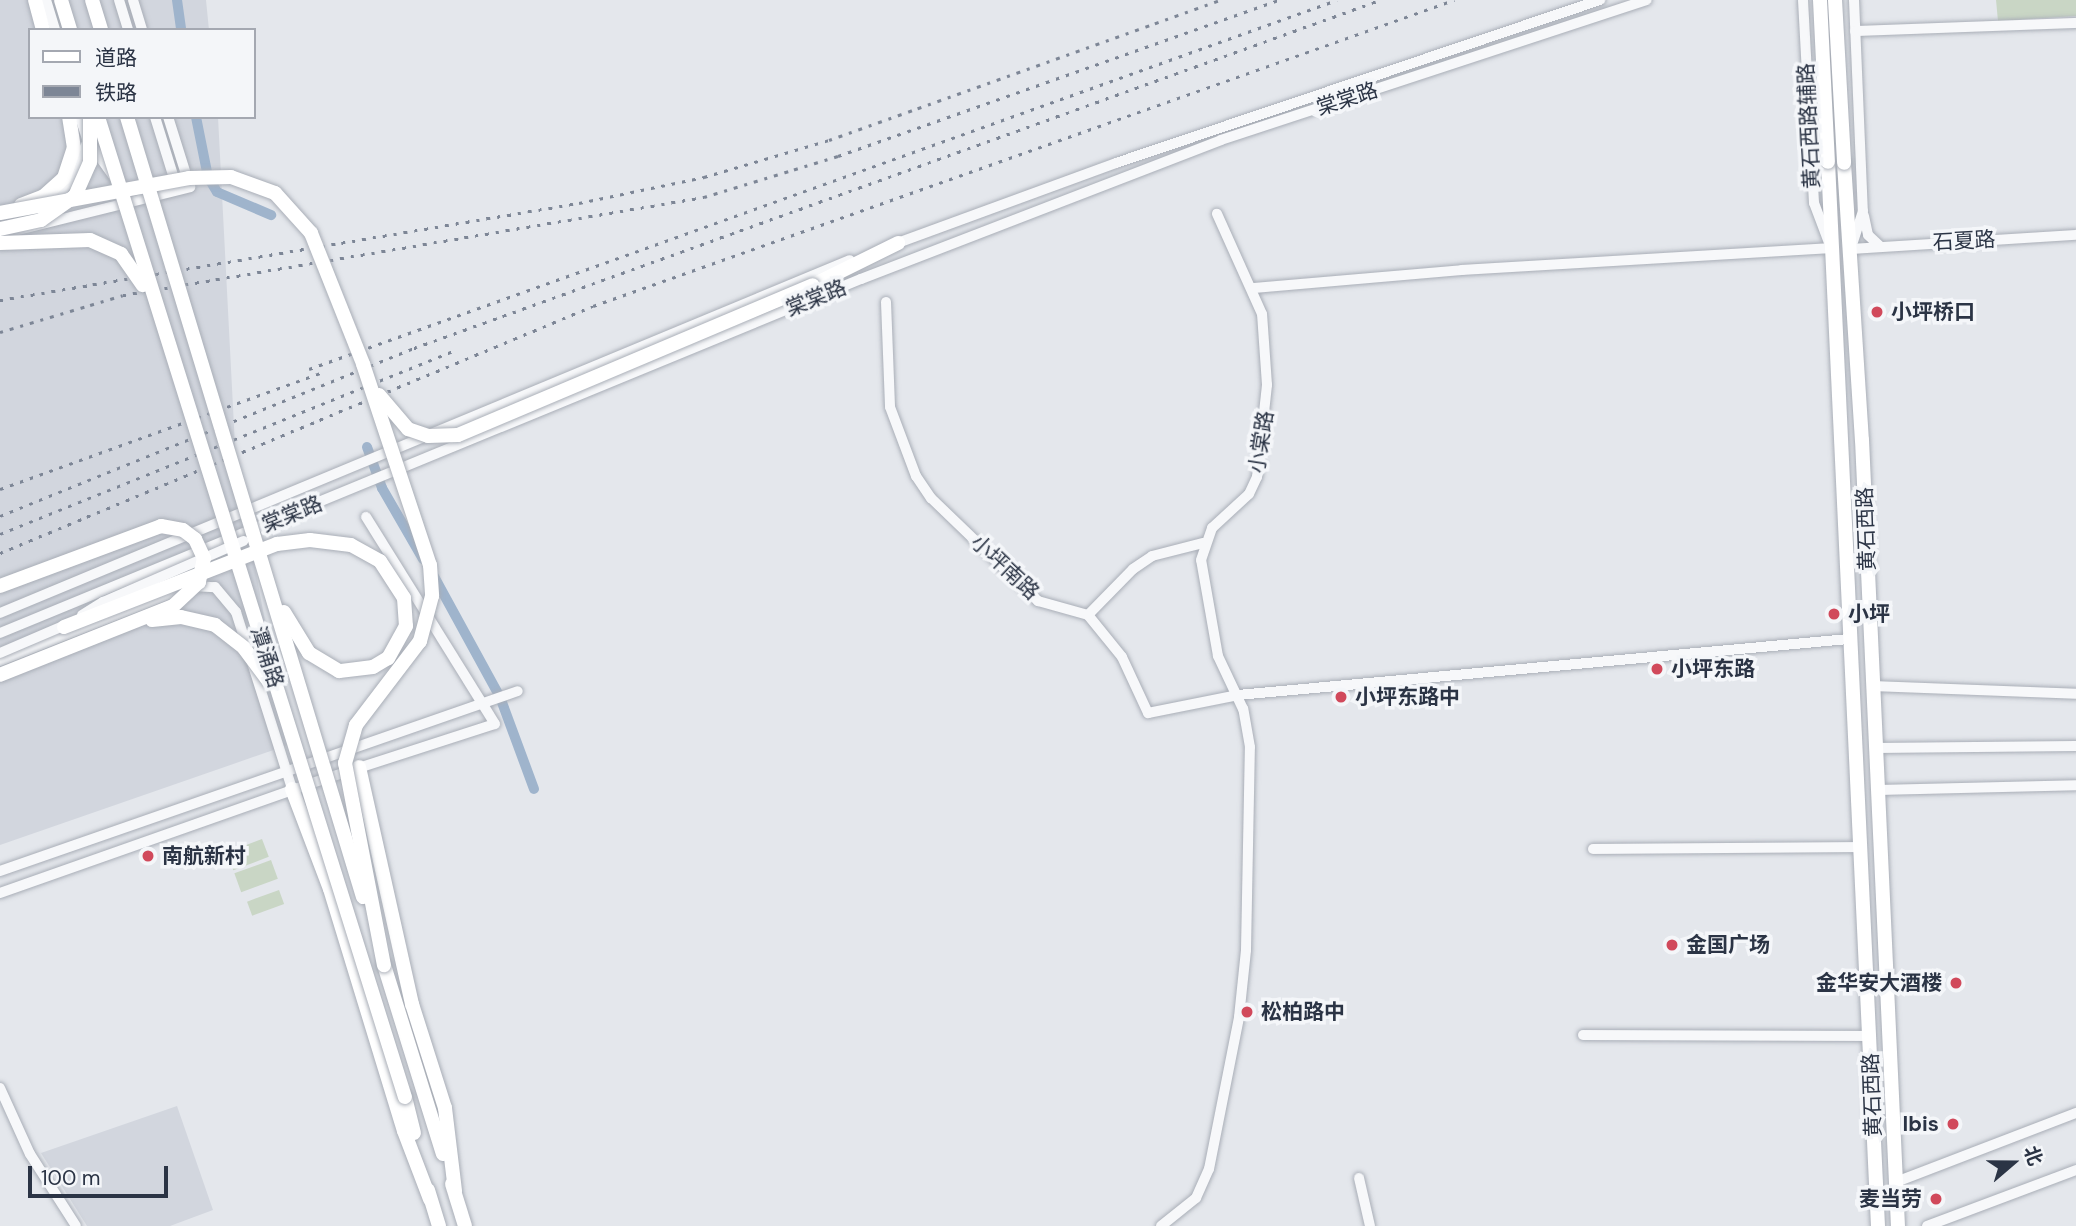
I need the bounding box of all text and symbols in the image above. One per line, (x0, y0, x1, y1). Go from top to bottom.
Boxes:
legend (28, 28, 256, 119)
text: 道路 (95, 44, 137, 72)
street label: 黄石西路辅路 (1793, 62, 1825, 190)
street label: 棠棠路 (1313, 77, 1381, 121)
text: 铁路 (95, 79, 137, 107)
street label: 石夏路 (1932, 227, 1996, 255)
street label: 棠棠路 (782, 275, 850, 321)
place label: 小坪桥口 (1891, 299, 1975, 325)
marker: 小坪桥口 (1869, 304, 1885, 320)
street label: 小棠路 (1244, 409, 1278, 475)
street label: 黄石西路 (1852, 487, 1880, 571)
street label: 棠棠路 (258, 491, 326, 537)
street label: 小坪南路 (966, 529, 1044, 605)
place label: 小坪 (1848, 601, 1890, 627)
marker: 小坪 (1826, 606, 1842, 622)
street label: 潭涌路 (245, 623, 289, 691)
place label: 小坪东路 (1671, 656, 1755, 682)
marker: 小坪东路 (1649, 661, 1665, 677)
place label: 小坪东路中 (1355, 684, 1460, 710)
marker: 小坪东路中 (1333, 689, 1349, 705)
place label: 南航新村 (162, 843, 246, 869)
marker: 南航新村 (140, 848, 156, 864)
place label: 金国广场 (1686, 932, 1770, 958)
marker: 金国广场 (1664, 937, 1680, 953)
place label: 金华安大酒楼 (1816, 970, 1942, 996)
marker: 金华安大酒楼 (1948, 975, 1964, 991)
place label: 松柏路中 (1261, 999, 1345, 1025)
marker: 松柏路中 (1239, 1004, 1255, 1020)
street label: 黄石西路 (1858, 1053, 1886, 1137)
place label: Ibis (1903, 1111, 1939, 1137)
marker: Ibis (1945, 1116, 1961, 1132)
north arrow (1978, 1128, 2048, 1198)
text: 北 (2018, 1142, 2048, 1169)
scale bar (32, 1152, 172, 1196)
text: 100 m (41, 1164, 101, 1192)
place label: 麦当劳 (1859, 1186, 1922, 1212)
marker: 麦当劳 (1928, 1191, 1944, 1207)

